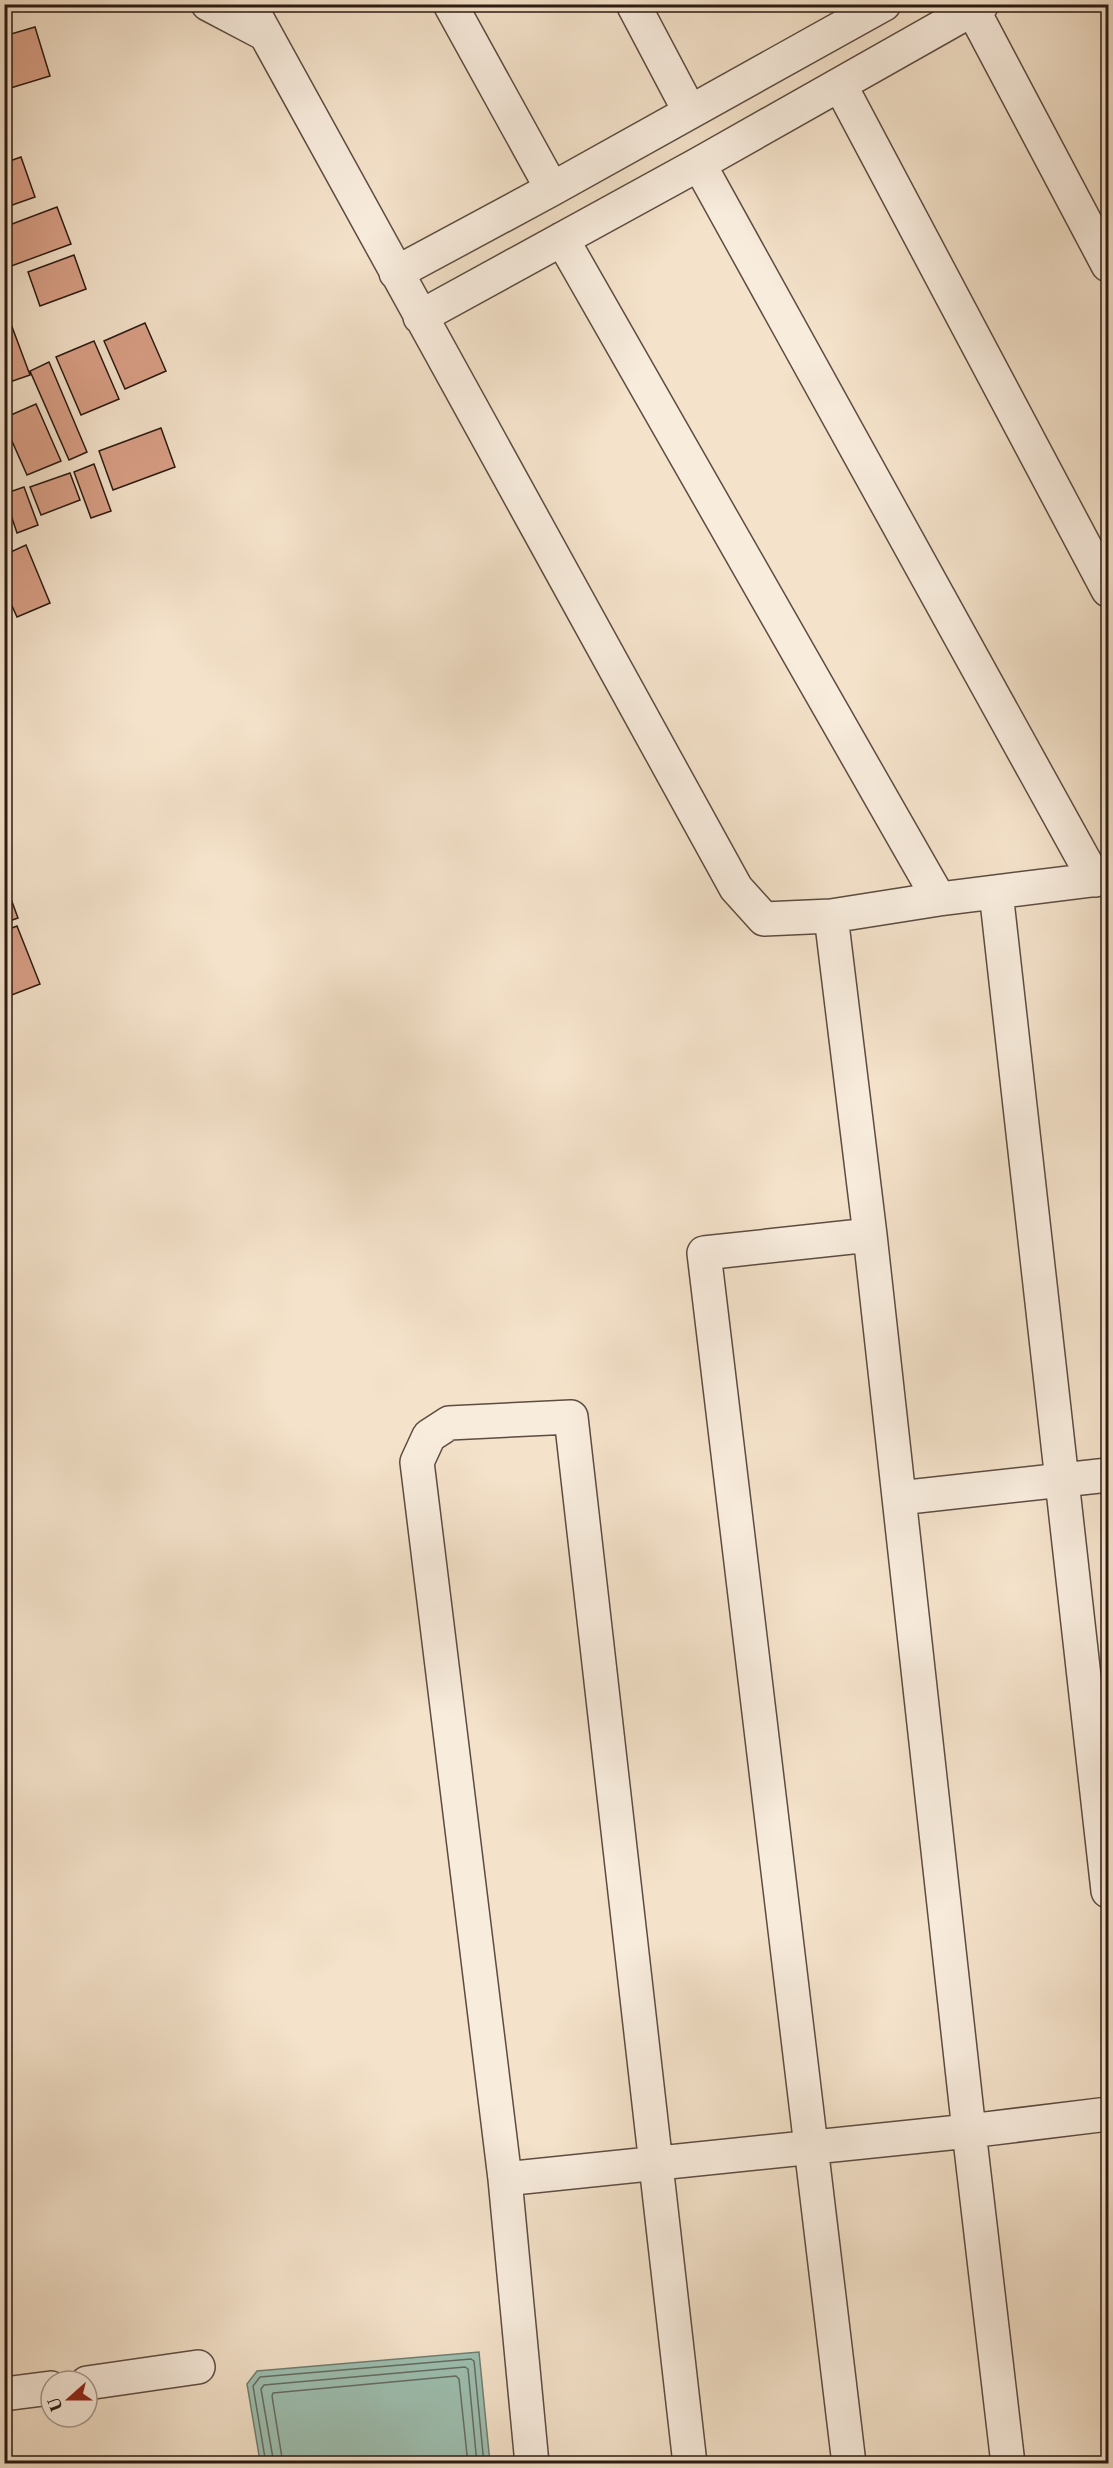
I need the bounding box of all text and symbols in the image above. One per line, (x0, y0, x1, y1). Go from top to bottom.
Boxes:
north arrow (39, 2369, 99, 2429)
text: U (43, 2395, 67, 2414)

